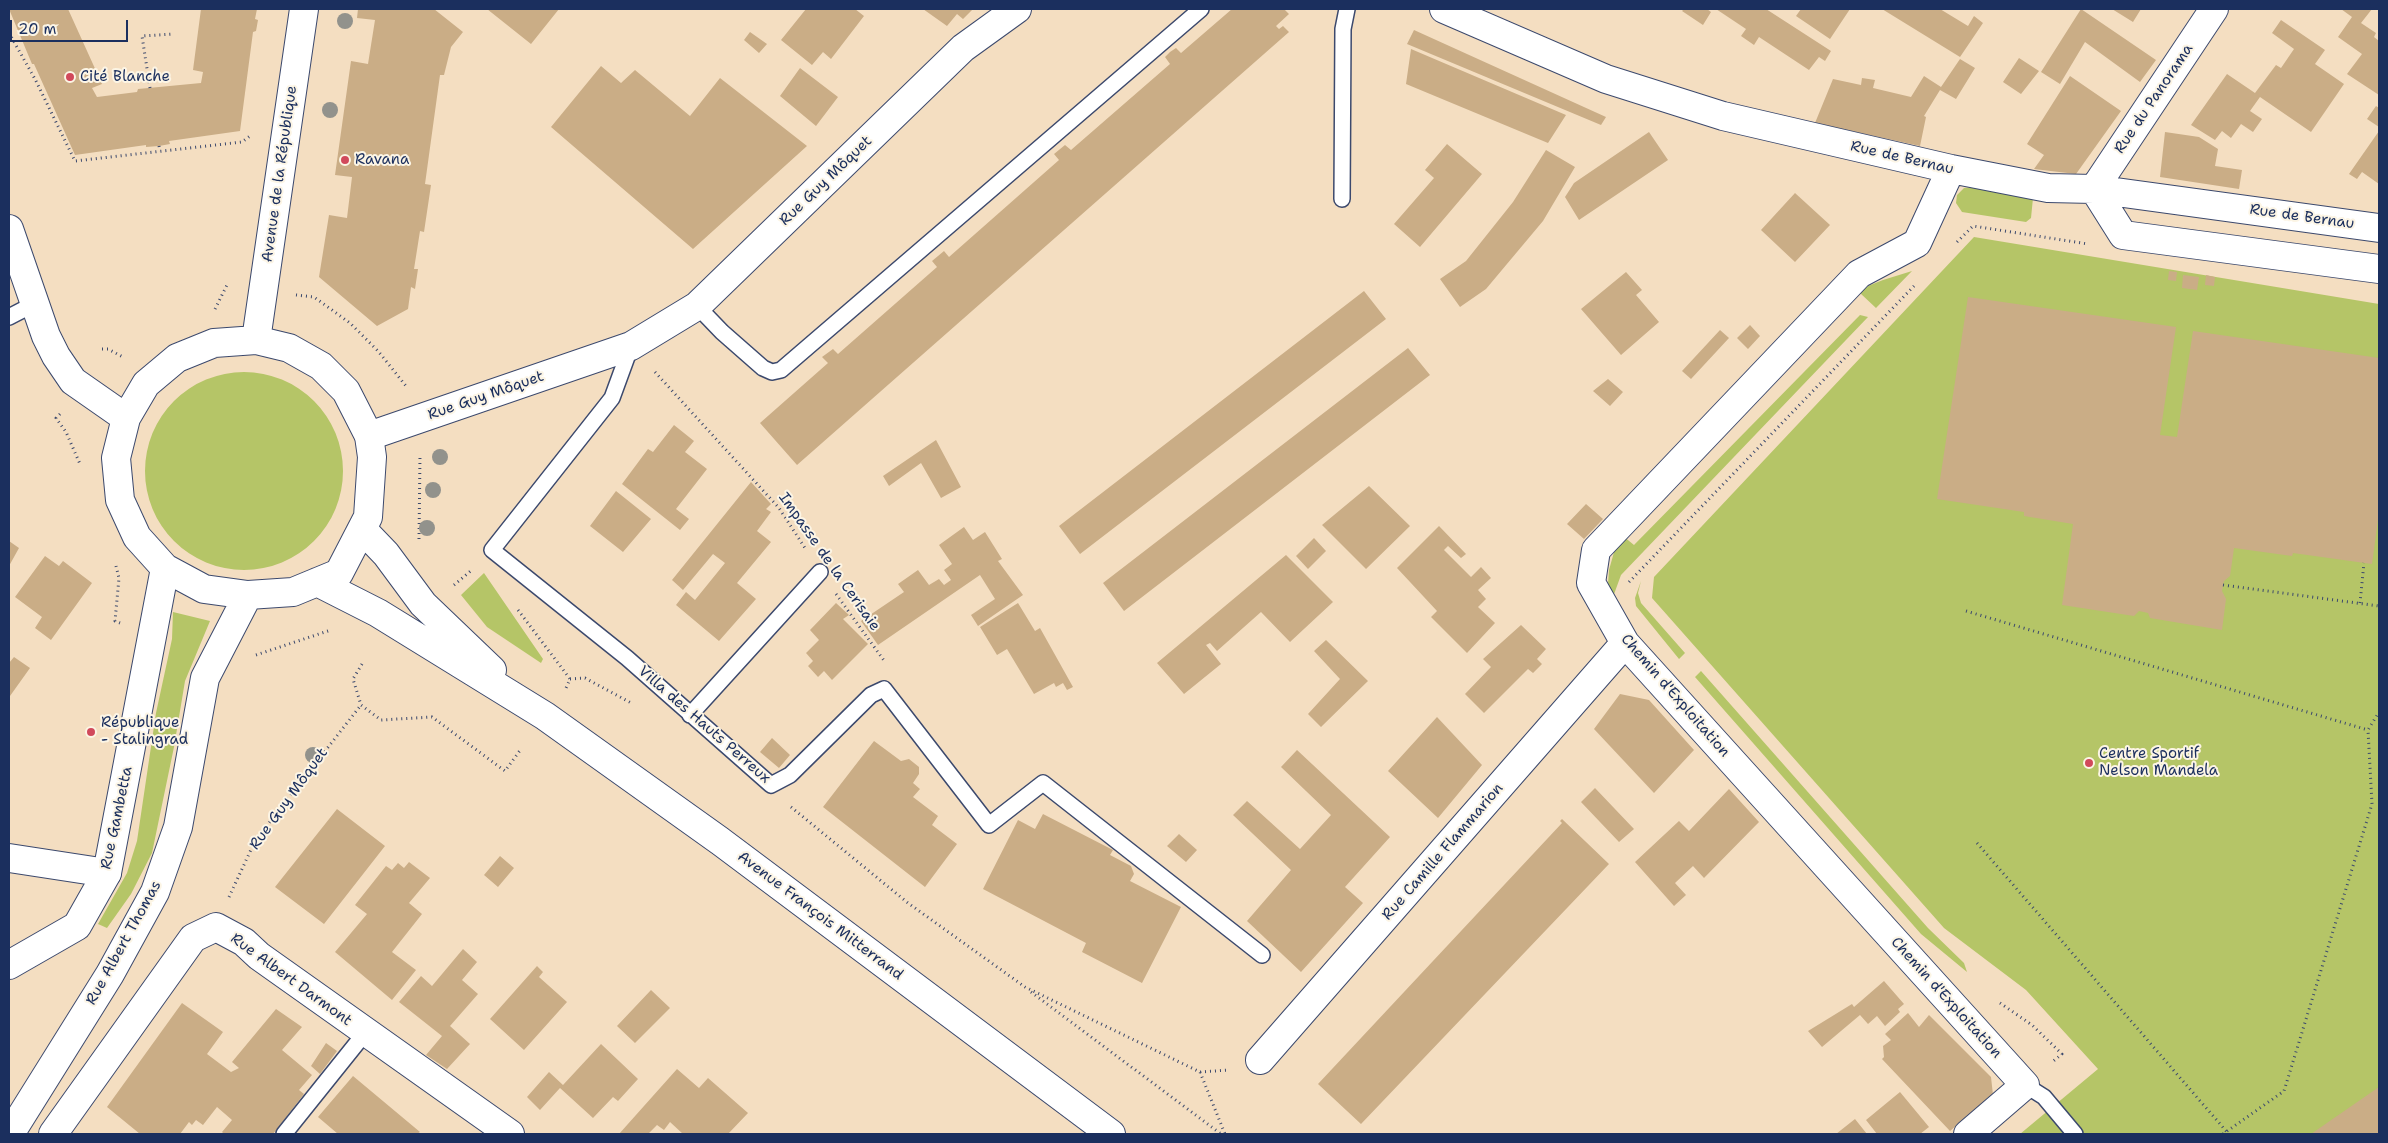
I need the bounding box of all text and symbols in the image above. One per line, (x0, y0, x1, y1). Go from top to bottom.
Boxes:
scale bar (12, 10, 130, 42)
text: 20 m (18, 19, 57, 39)
street label: Rue du Panorama (2111, 41, 2197, 157)
place label: Cité Blanche (80, 68, 170, 86)
marker: Cité Blanche (64, 71, 76, 83)
street label: Avenue de la République (259, 84, 301, 264)
street label: Rue Guy Môquet (776, 132, 876, 230)
street label: Rue de Bernau (1849, 137, 1955, 179)
place label: Ravana (355, 151, 409, 169)
marker: Ravana (339, 154, 351, 166)
street label: Rue de Bernau (2248, 201, 2356, 233)
street label: Rue Guy Môquet (426, 368, 546, 424)
street label: Impasse de la Cerisaie (774, 489, 884, 635)
street label: Chemin d'Exploitation (1617, 631, 1733, 761)
street label: Villa des Hauts Perreux (634, 663, 774, 787)
place label: République - Stalingrad (101, 714, 188, 749)
marker: République - Stalingrad (85, 726, 97, 738)
street label: Rue Guy Môquet (246, 745, 332, 853)
place label: Centre Sportif Nelson Mandela (2099, 745, 2218, 780)
marker: Centre Sportif Nelson Mandela (2083, 757, 2095, 769)
street label: Rue Gambetta (97, 765, 137, 871)
street label: Rue Camille Flammarion (1379, 780, 1507, 924)
street label: Avenue François Mitterrand (734, 848, 906, 984)
street label: Rue Albert Thomas (82, 878, 166, 1008)
street label: Rue Albert Darmont (227, 930, 355, 1030)
street label: Chemin d'Exploitation (1887, 934, 2005, 1062)

